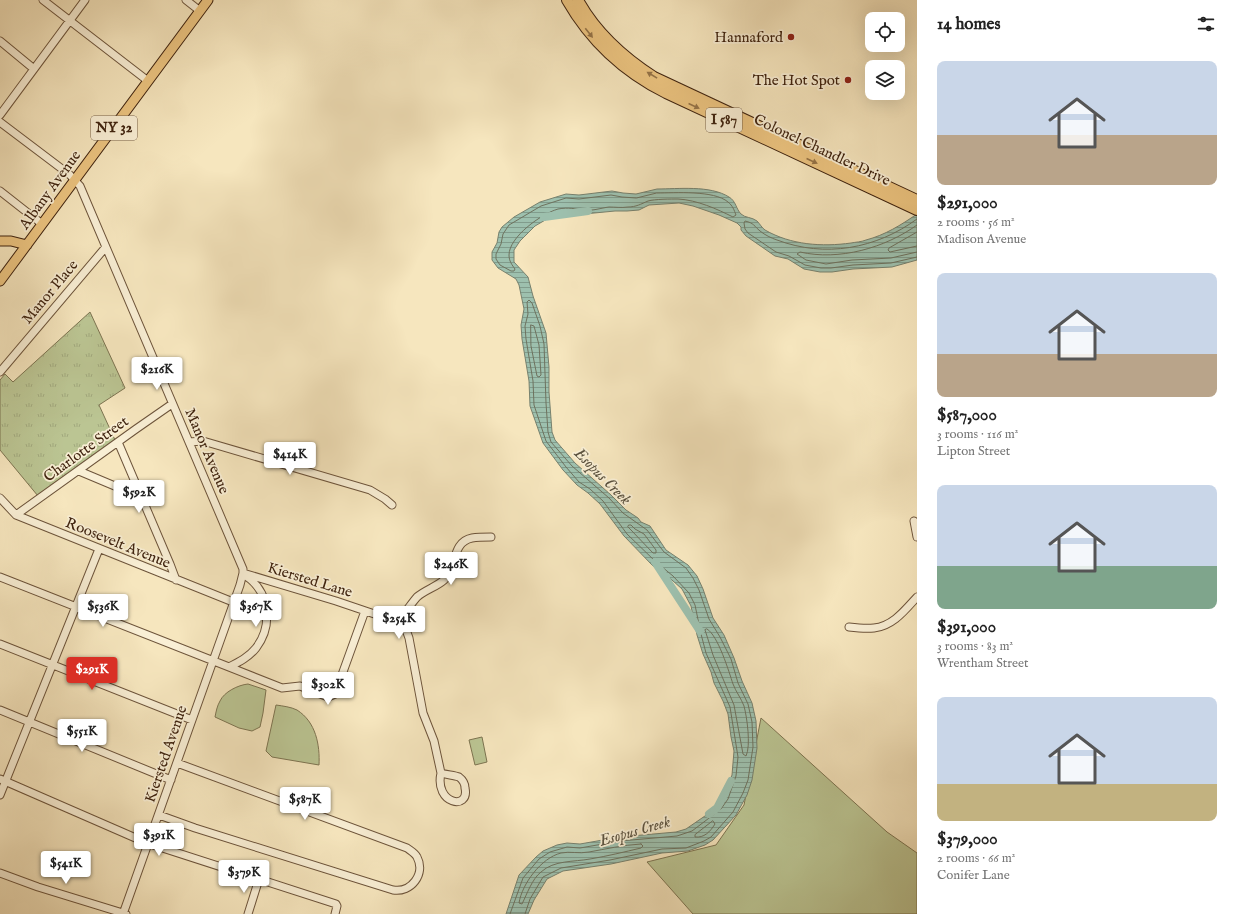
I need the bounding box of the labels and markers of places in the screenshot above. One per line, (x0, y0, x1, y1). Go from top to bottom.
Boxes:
place label: Hannaford (714, 28, 784, 47)
marker: Hannaford (786, 32, 796, 42)
place label: The Hot Spot (753, 71, 840, 90)
marker: The Hot Spot (843, 75, 853, 85)
pin: $216K (129, 357, 185, 391)
pin: $414K (262, 442, 318, 476)
pin: $592K (111, 480, 167, 514)
pin: $246K (423, 552, 479, 586)
pin: $536K (75, 594, 131, 628)
pin: $367K (228, 594, 284, 628)
pin: $254K (371, 606, 427, 640)
pin: $291K (64, 657, 120, 691)
pin: $302K (300, 672, 356, 706)
pin: $551K (54, 719, 110, 753)
pin: $587K (277, 787, 333, 821)
pin: $391K (131, 823, 187, 857)
pin: $541K (38, 851, 94, 885)
pin: $379K (216, 860, 272, 894)

